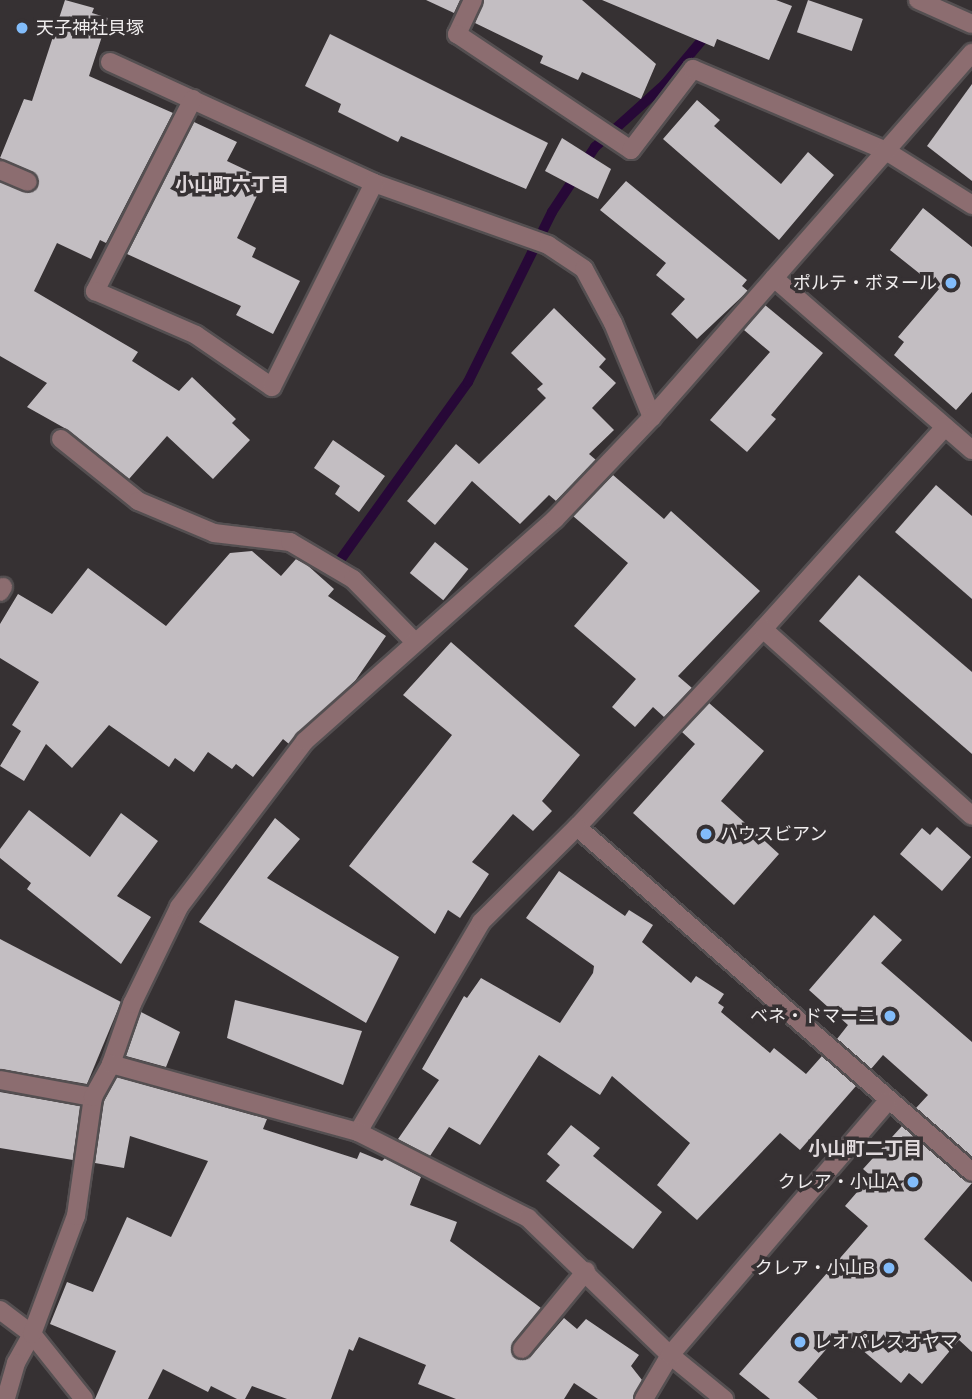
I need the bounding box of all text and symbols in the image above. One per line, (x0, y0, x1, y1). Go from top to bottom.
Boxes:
place label: 天子神社貝塚 (36, 17, 144, 39)
marker: 天子神社貝塚 (14, 20, 30, 36)
district label: 小山町六丁目 (175, 174, 289, 196)
place label: ポルテ・ボヌール (793, 272, 937, 294)
marker: ポルテ・ボヌール (943, 275, 959, 291)
place label: ハウスビアン (720, 823, 828, 845)
marker: ハウスビアン (698, 826, 714, 842)
place label: ベネ・ドマーニ (750, 1005, 876, 1027)
marker: ベネ・ドマーニ (882, 1008, 898, 1024)
district label: 小山町二丁目 (808, 1138, 922, 1160)
place label: クレア・小山A (778, 1171, 899, 1193)
marker: クレア・小山A (905, 1174, 921, 1190)
place label: クレア・小山B (755, 1257, 875, 1279)
marker: クレア・小山B (881, 1260, 897, 1276)
place label: レオパレスオヤマ (814, 1331, 958, 1353)
marker: レオパレスオヤマ (792, 1334, 808, 1350)

